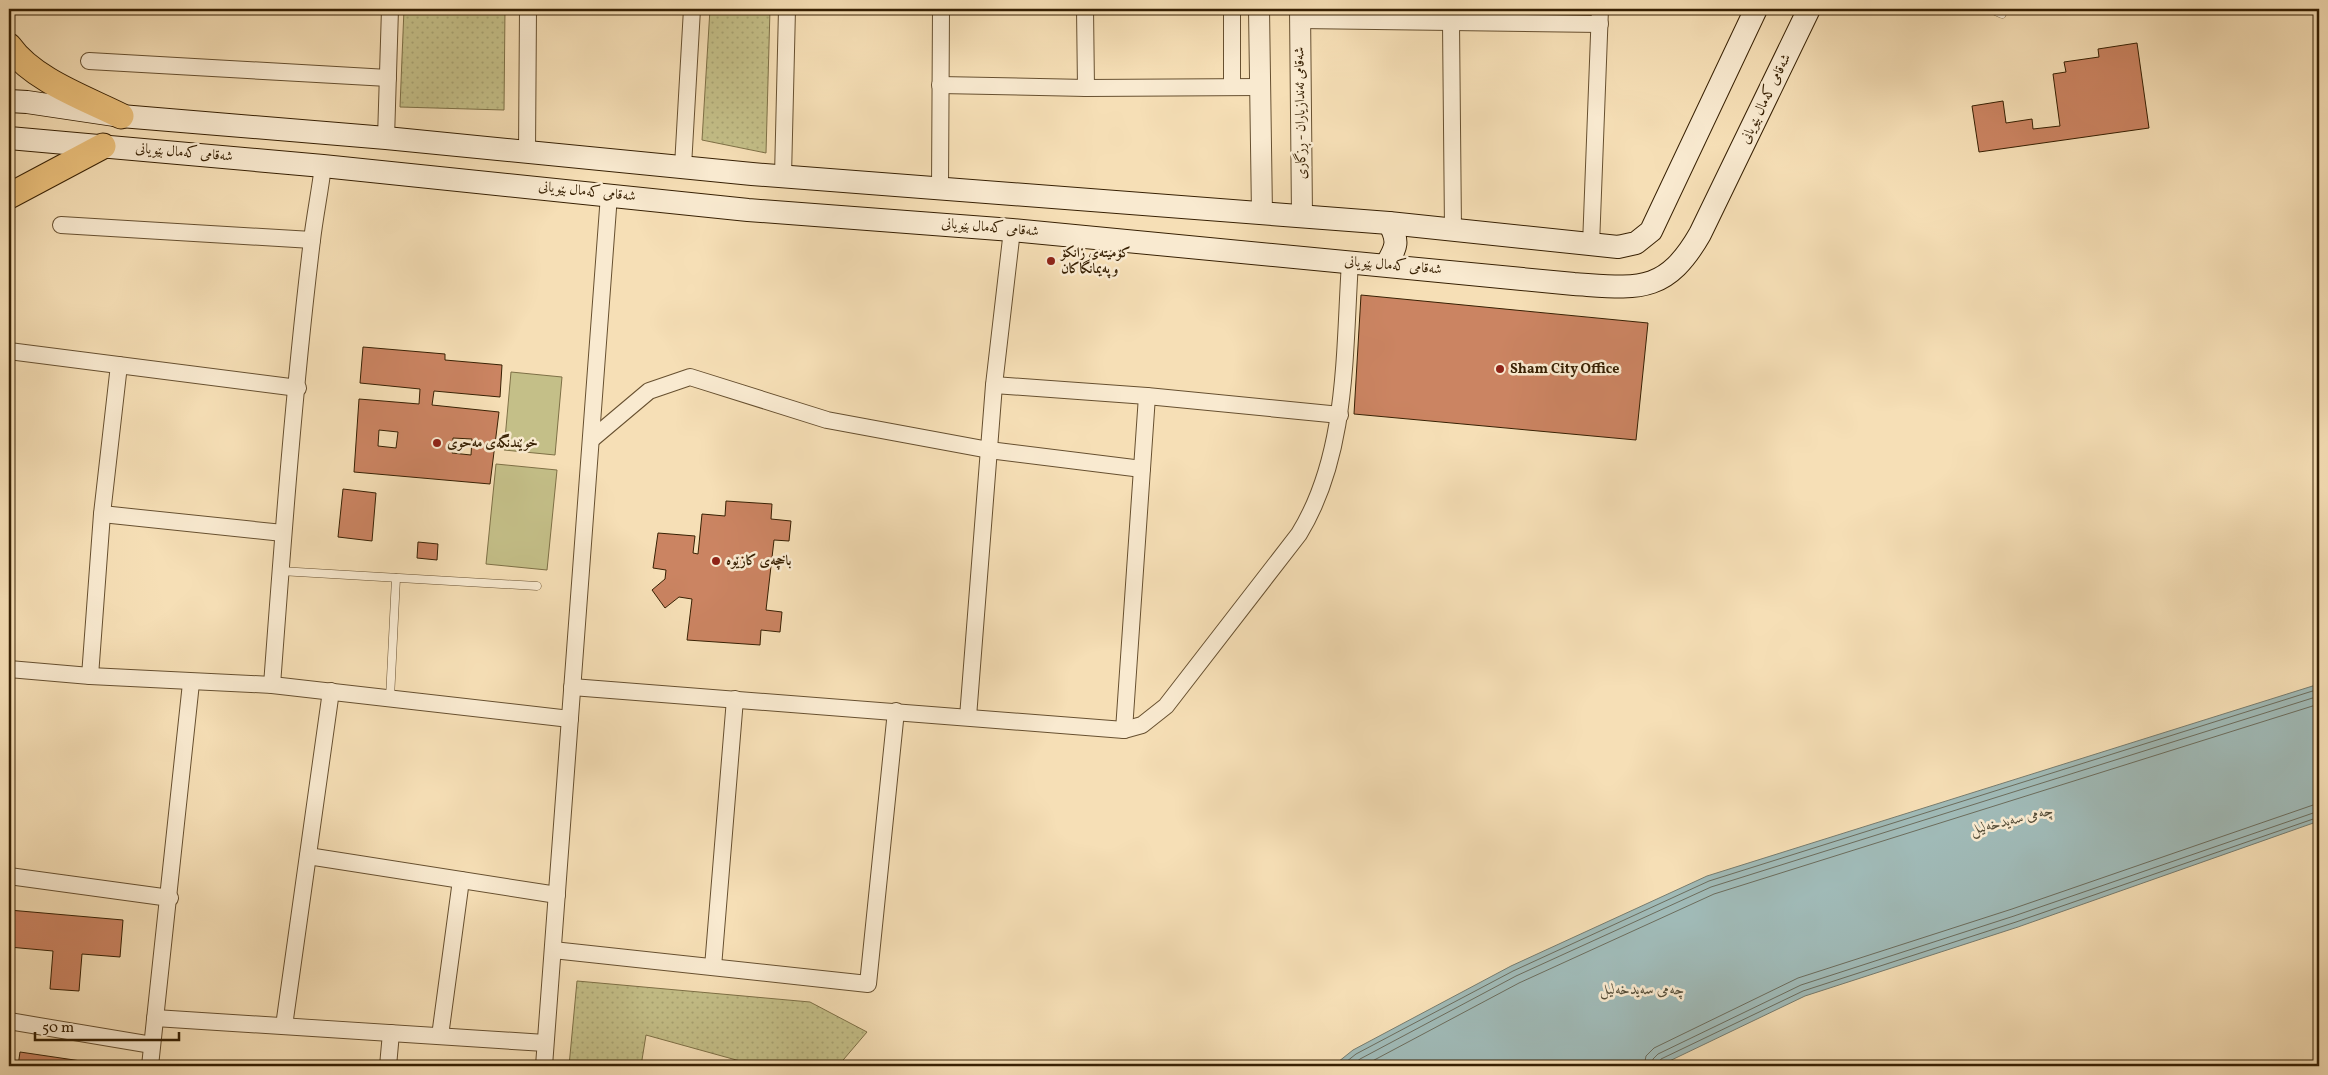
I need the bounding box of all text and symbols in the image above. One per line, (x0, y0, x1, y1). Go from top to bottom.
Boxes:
street label: شەقامی ئەندازیاران - ڕزگاری (1290, 47, 1313, 179)
street label: شەقامی کەمال بێویانی (1736, 51, 1796, 147)
street label: شەقامی کەمال بێویانی (134, 139, 234, 167)
street label: شەقامی کەمال بێویانی (537, 177, 637, 207)
street label: شەقامی کەمال بێویانی (940, 214, 1040, 242)
place label: کۆمیتەی زانکۆ و پەیمانگاکان (1059, 244, 1130, 279)
street label: شەقامی کەمال بێویانی (1343, 252, 1443, 280)
marker: کۆمیتەی زانکۆ و پەیمانگاکان (1045, 255, 1057, 267)
place label: Sham City Office (1510, 360, 1619, 379)
marker: Sham City Office (1494, 363, 1506, 375)
place label: خوێندنگەی مەحوی (447, 433, 538, 453)
marker: خوێندنگەی مەحوی (431, 437, 443, 449)
place label: باخچەی کازێوە (726, 552, 792, 571)
marker: باخچەی کازێوە (710, 555, 722, 567)
water label: چەمی سەیدخەلیل (1968, 801, 2056, 841)
water label: چەمی سەیدخەلیل (1599, 980, 1685, 1001)
scale bar (35, 1010, 179, 1042)
text: 50 m (42, 1018, 74, 1039)

